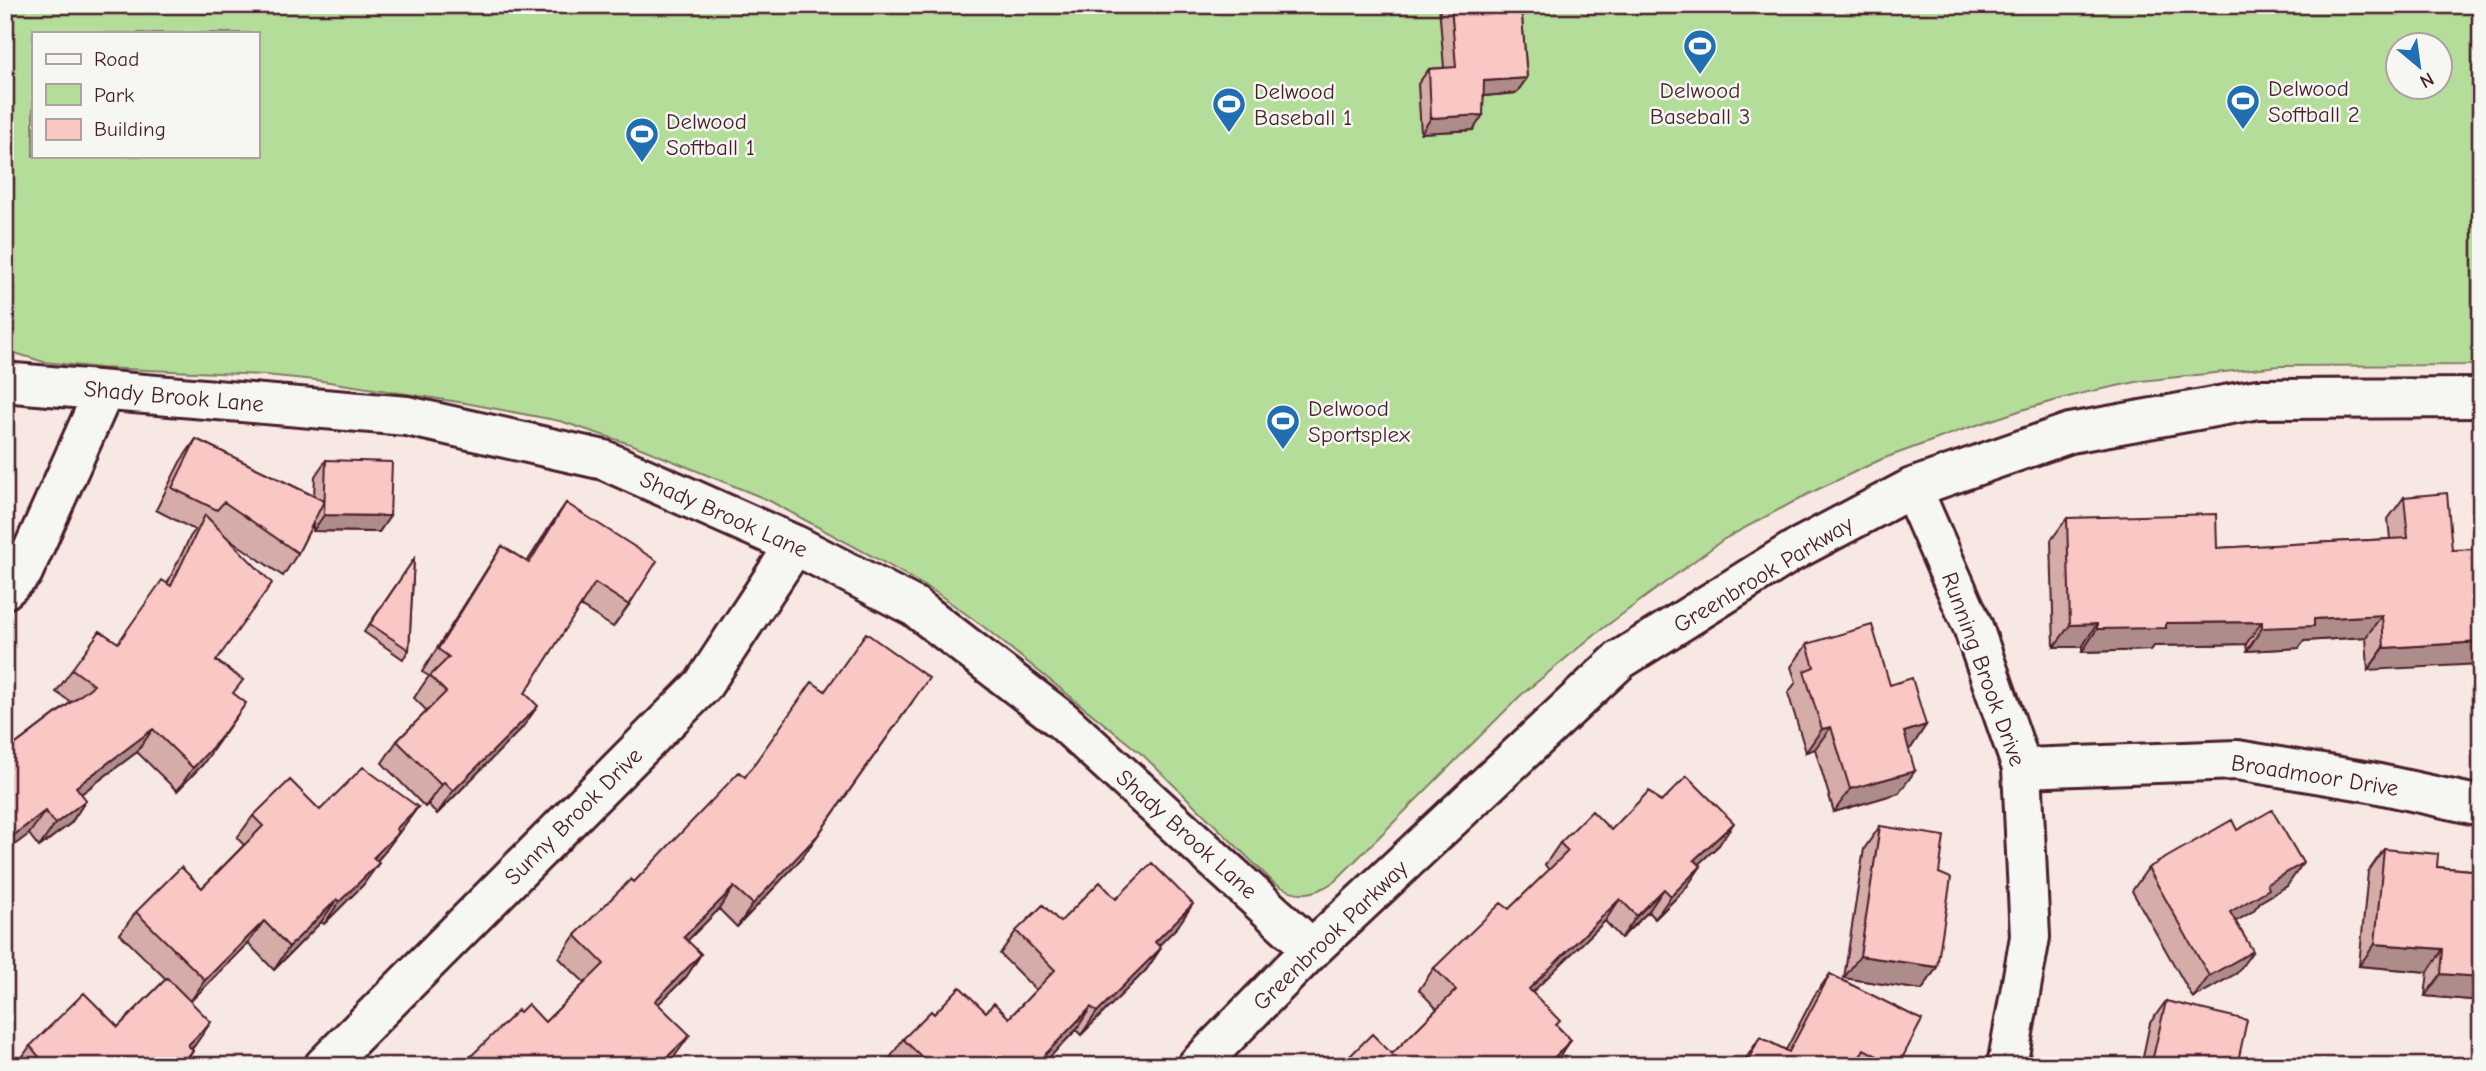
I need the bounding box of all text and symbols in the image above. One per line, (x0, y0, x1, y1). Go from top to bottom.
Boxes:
sports icon: Delwood Baseball 3 (1681, 27, 1719, 76)
legend (32, 32, 259, 158)
north arrow (2384, 32, 2454, 102)
text: Road (94, 47, 139, 71)
text: N (2416, 67, 2438, 93)
place label: Delwood Softball 2 (2268, 75, 2360, 128)
place label: Delwood Baseball 3 (1650, 77, 1750, 130)
place label: Delwood Baseball 1 (1254, 78, 1352, 131)
sports icon: Delwood Softball 2 (2224, 82, 2262, 131)
text: Park (94, 83, 134, 107)
sports icon: Delwood Baseball 1 (1210, 85, 1248, 134)
place label: Delwood Softball 1 (666, 108, 755, 161)
sports icon: Delwood Softball 1 (623, 115, 661, 164)
text: Building (94, 117, 166, 141)
street label: Shady Brook Lane (83, 375, 265, 418)
place label: Delwood Sportsplex (1308, 395, 1410, 448)
sports icon: Delwood Sportsplex (1264, 402, 1302, 451)
street label: Shady Brook Lane (636, 465, 812, 563)
street label: Greenbrook Parkway (1669, 510, 1859, 639)
street label: Running Brook Drive (1936, 569, 2031, 770)
street label: Sunny Brook Drive (499, 742, 648, 891)
street label: Broadmoor Drive (2229, 749, 2400, 802)
street label: Shady Brook Lane (1111, 764, 1263, 905)
street label: Greenbrook Parkway (1247, 854, 1414, 1016)

